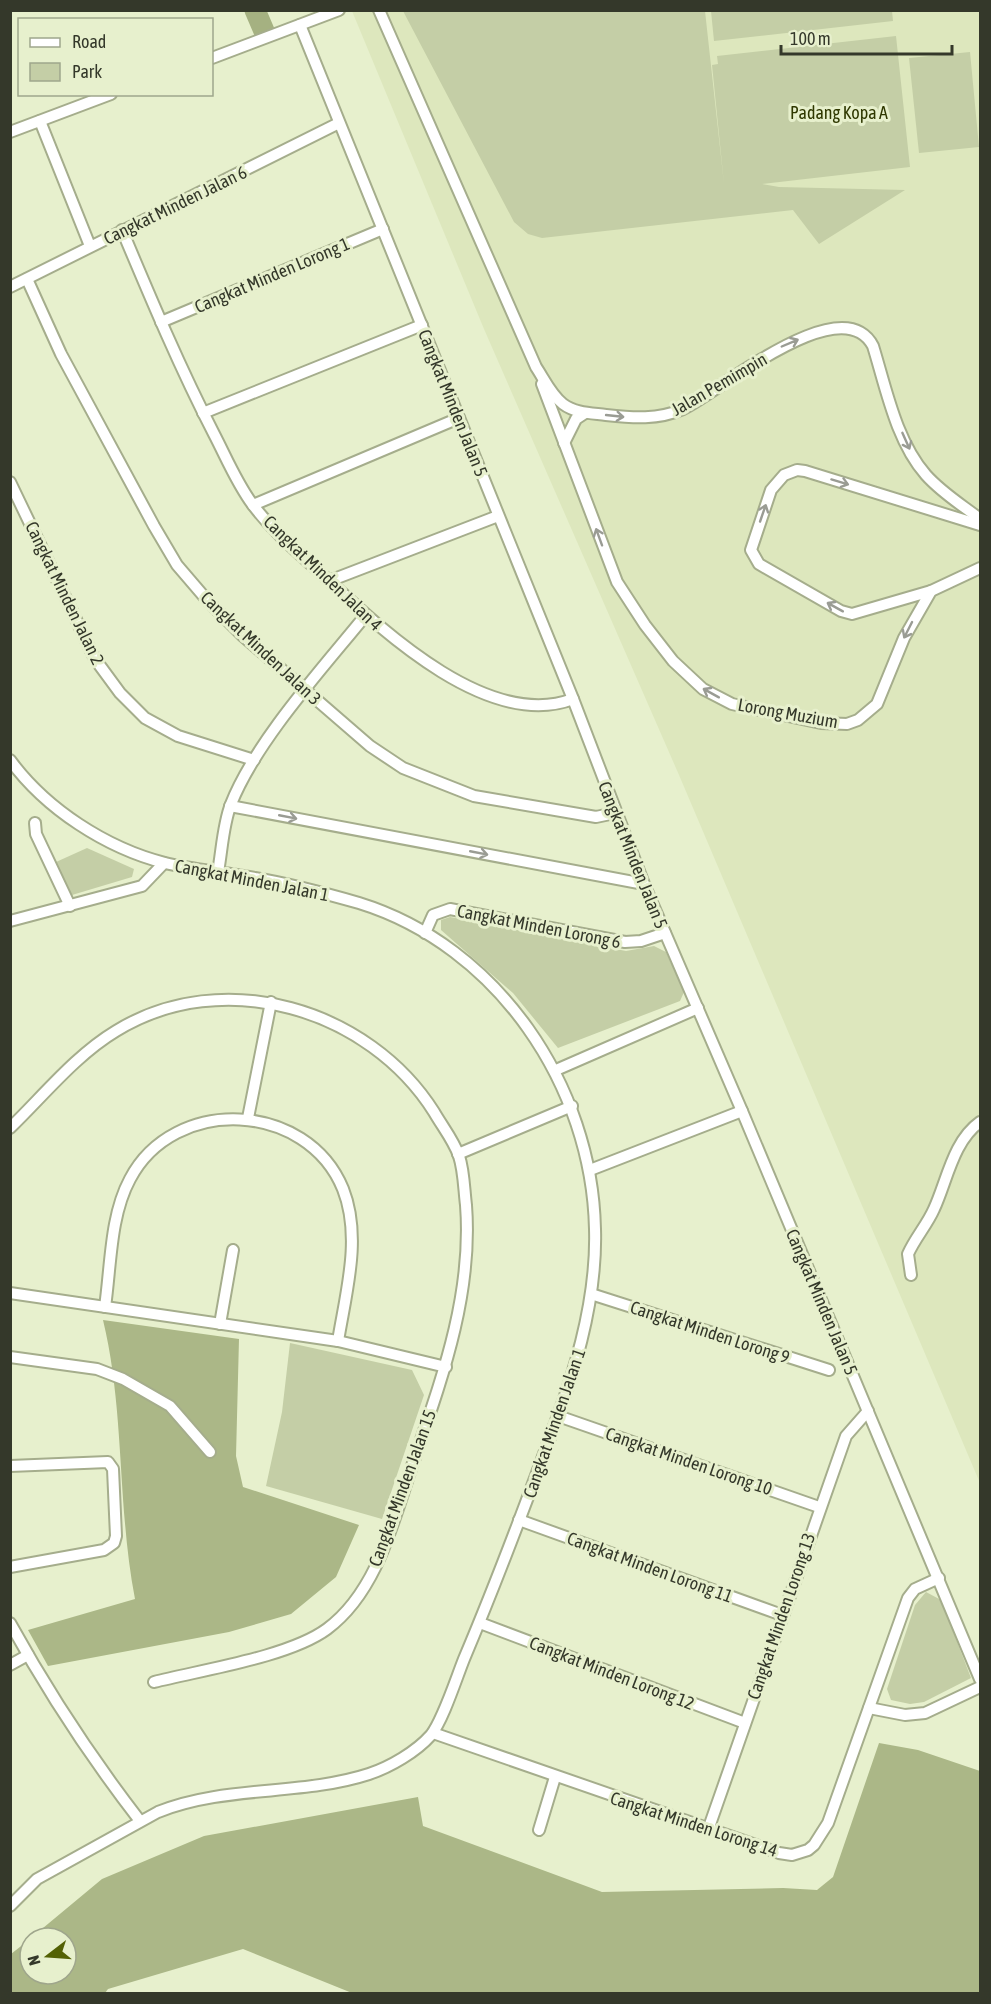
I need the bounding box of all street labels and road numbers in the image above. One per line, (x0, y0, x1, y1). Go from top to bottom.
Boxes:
street label: Cangkat Minden Jalan 6 (100, 161, 250, 249)
street label: Cangkat Minden Lorong 1 (191, 233, 353, 317)
street label: Cangkat Minden Jalan 5 (414, 326, 492, 480)
street label: Jalan Pemimpin (668, 348, 770, 420)
street label: Cangkat Minden Jalan 4 (259, 511, 387, 635)
street label: Cangkat Minden Jalan 2 (21, 518, 109, 668)
street label: Cangkat Minden Jalan 3 (197, 587, 325, 709)
street label: Lorong Muzium (736, 694, 840, 732)
street label: Cangkat Minden Jalan 5 (594, 778, 672, 932)
street label: Cangkat Minden Jalan 1 (173, 855, 331, 905)
street label: Cangkat Minden Lorong 6 (455, 900, 623, 952)
street label: Cangkat Minden Jalan 5 (782, 1226, 862, 1378)
street label: Cangkat Minden Lorong 9 (628, 1296, 792, 1368)
street label: Cangkat Minden Jalan 1 (519, 1346, 589, 1500)
street label: Cangkat Minden Jalan 15 (364, 1407, 440, 1569)
street label: Cangkat Minden Lorong 10 (603, 1423, 775, 1499)
street label: Cangkat Minden Lorong 11 (564, 1527, 736, 1607)
street label: Cangkat Minden Lorong 13 (743, 1530, 819, 1702)
street label: Cangkat Minden Lorong 12 (527, 1632, 697, 1714)
street label: Cangkat Minden Lorong 14 (608, 1787, 780, 1861)

